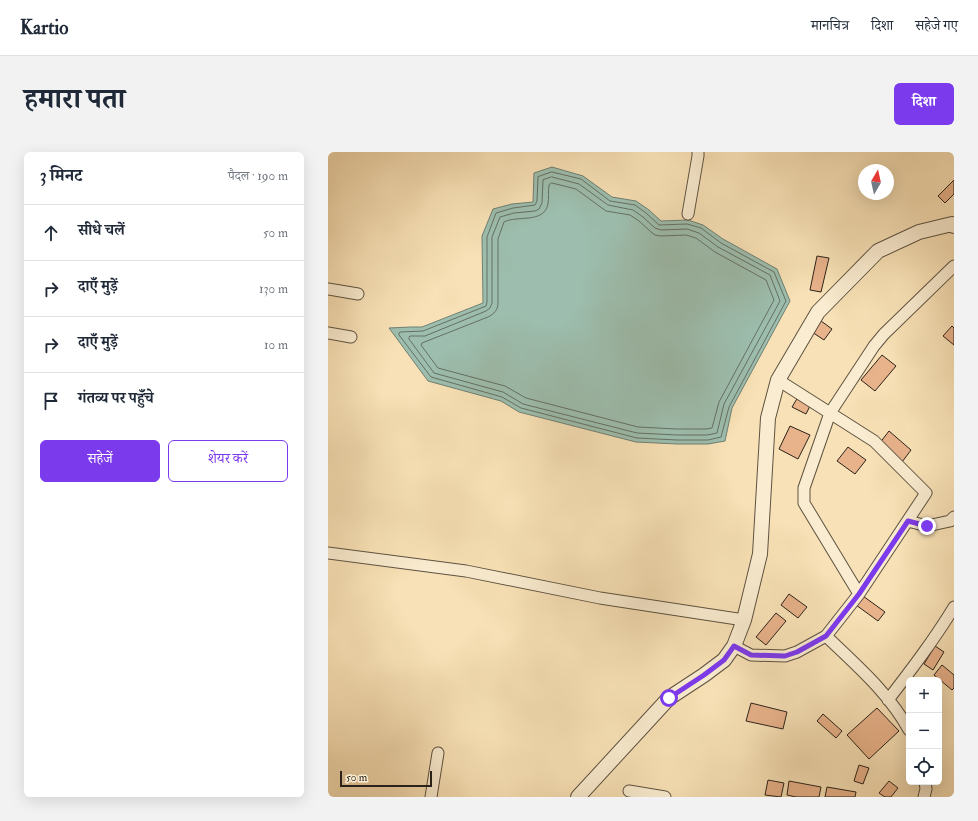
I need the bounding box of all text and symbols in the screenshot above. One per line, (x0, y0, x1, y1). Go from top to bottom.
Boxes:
text: Kartio (20, 16, 68, 40)
text: मानचित्र (811, 17, 849, 34)
text: दिशा (871, 17, 893, 34)
text: सहेजे गए (915, 17, 958, 34)
text: हमारा पता (24, 82, 125, 117)
button: दिशा (894, 83, 954, 125)
north arrow (858, 164, 894, 200)
text: 3 मिनट (40, 165, 82, 186)
text: पैदल · 190 m (228, 168, 288, 184)
text: सीधे चलें (78, 221, 125, 240)
icon: ahead (40, 222, 62, 244)
text: 50 m (263, 225, 288, 241)
text: दाएँ मुड़ें (78, 277, 118, 296)
icon: right (40, 278, 62, 300)
text: 130 m (259, 281, 288, 297)
text: दाएँ मुड़ें (78, 333, 118, 352)
icon: right (40, 334, 62, 356)
text: 10 m (264, 337, 288, 353)
text: गंतव्य पर पहुँचे (78, 389, 154, 408)
icon: arrive (40, 390, 62, 412)
button: सहेजें (40, 440, 160, 482)
button: शेयर करें (168, 440, 288, 482)
route end (918, 517, 936, 535)
map controls (906, 677, 942, 785)
button: + (906, 677, 942, 713)
route start (660, 689, 678, 707)
button: − (906, 713, 942, 749)
button: locate (906, 749, 942, 785)
scale bar (340, 769, 432, 788)
text: 50 m (346, 771, 367, 784)

